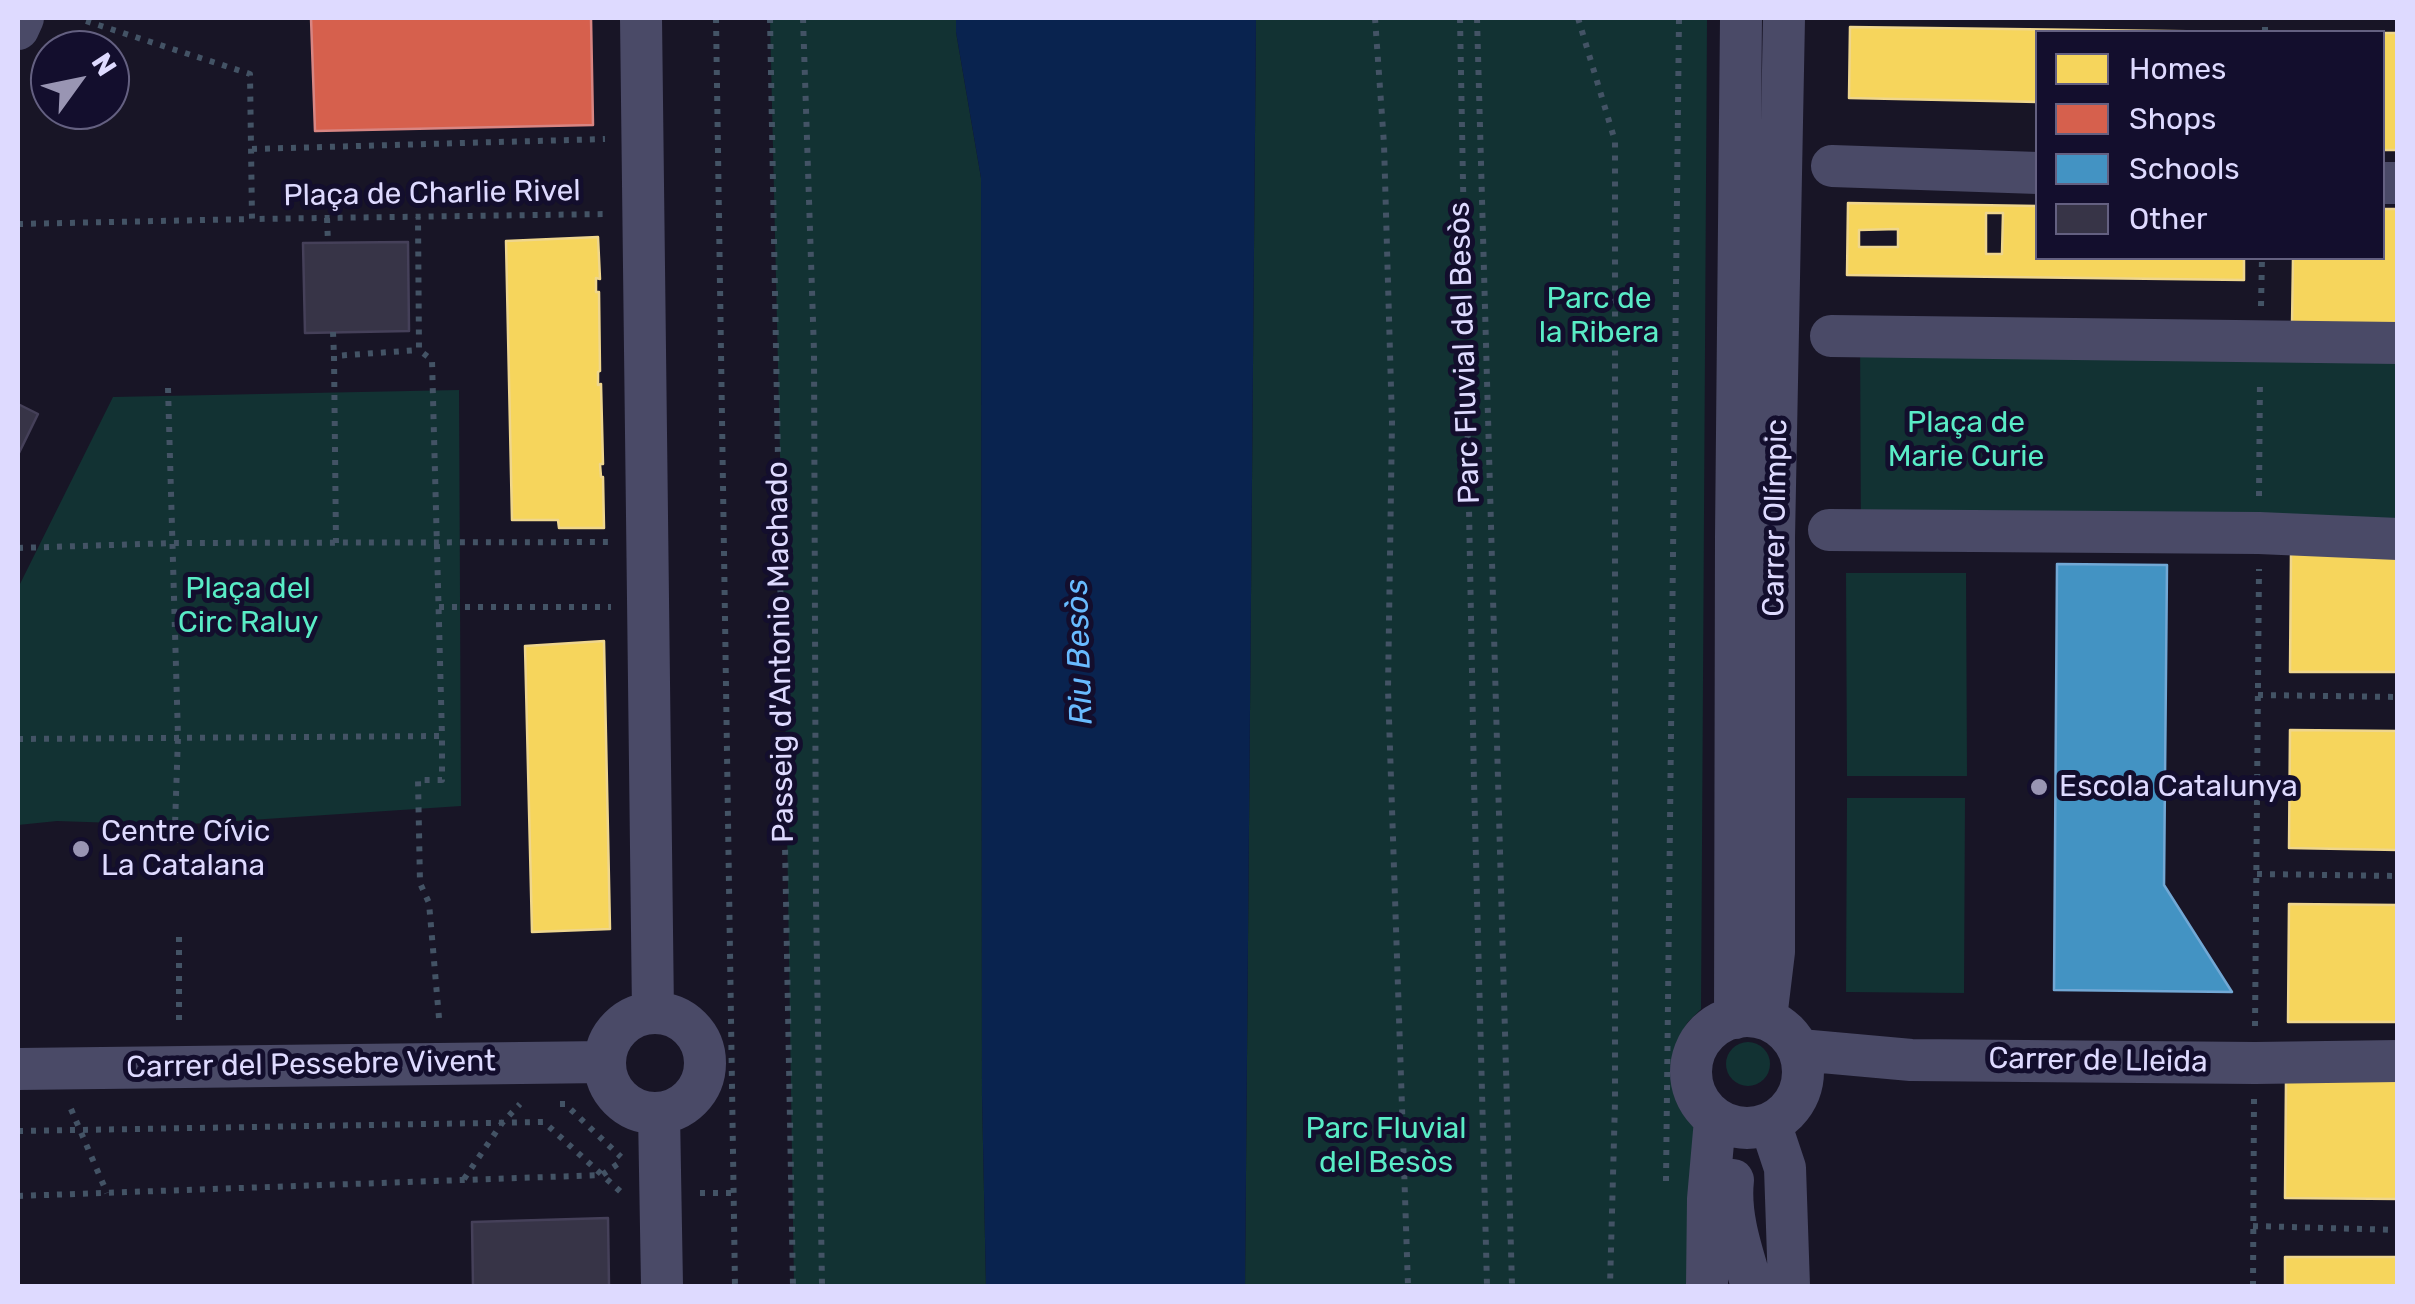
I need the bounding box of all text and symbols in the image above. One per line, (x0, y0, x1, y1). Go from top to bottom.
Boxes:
north arrow (30, 30, 130, 130)
legend (2035, 30, 2385, 260)
text: N (85, 47, 123, 82)
text: Homes (2129, 51, 2226, 87)
text: Shops (2129, 101, 2216, 137)
text: Schools (2129, 151, 2240, 187)
street label: Plaça de Charlie Rivel (283, 173, 581, 215)
street label: Parc Fluvial del Besòs (1442, 201, 1488, 505)
text: Other (2129, 201, 2208, 237)
park label: Parc de la Ribera (1539, 281, 1659, 352)
park label: Plaça de Marie Curie (1888, 405, 2044, 476)
street label: Carrer Olímpic (1756, 419, 1796, 617)
street label: Passeig d'Antonio Machado (760, 461, 802, 843)
park label: Plaça del Circ Raluy (178, 571, 318, 642)
water label: Riu Besòs (1058, 578, 1102, 726)
place label: Escola Catalunya (2059, 769, 2298, 805)
marker: Escola Catalunya (2028, 776, 2050, 798)
place label: Centre Cívic La Catalana (101, 814, 270, 884)
marker: Centre Cívic La Catalana (70, 838, 92, 860)
street label: Carrer de Lleida (1988, 1041, 2208, 1081)
street label: Carrer del Pessebre Vivent (126, 1044, 496, 1086)
park label: Parc Fluvial del Besòs (1305, 1111, 1467, 1182)

